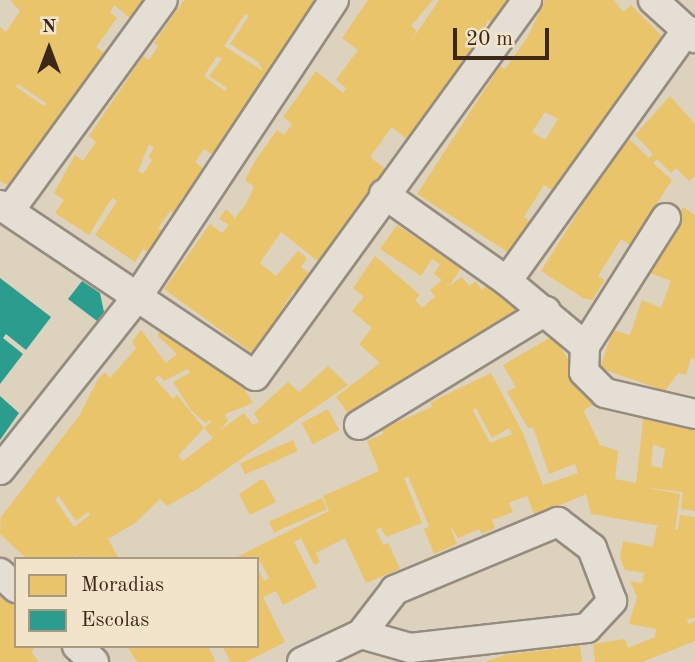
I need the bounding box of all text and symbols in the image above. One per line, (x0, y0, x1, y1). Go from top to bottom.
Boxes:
north arrow (14, 14, 84, 84)
scale bar (457, 14, 553, 58)
text: N (42, 18, 56, 37)
text: 20 m (466, 29, 513, 50)
legend (14, 557, 259, 648)
text: Moradias (81, 575, 164, 596)
text: Escolas (81, 610, 149, 631)

